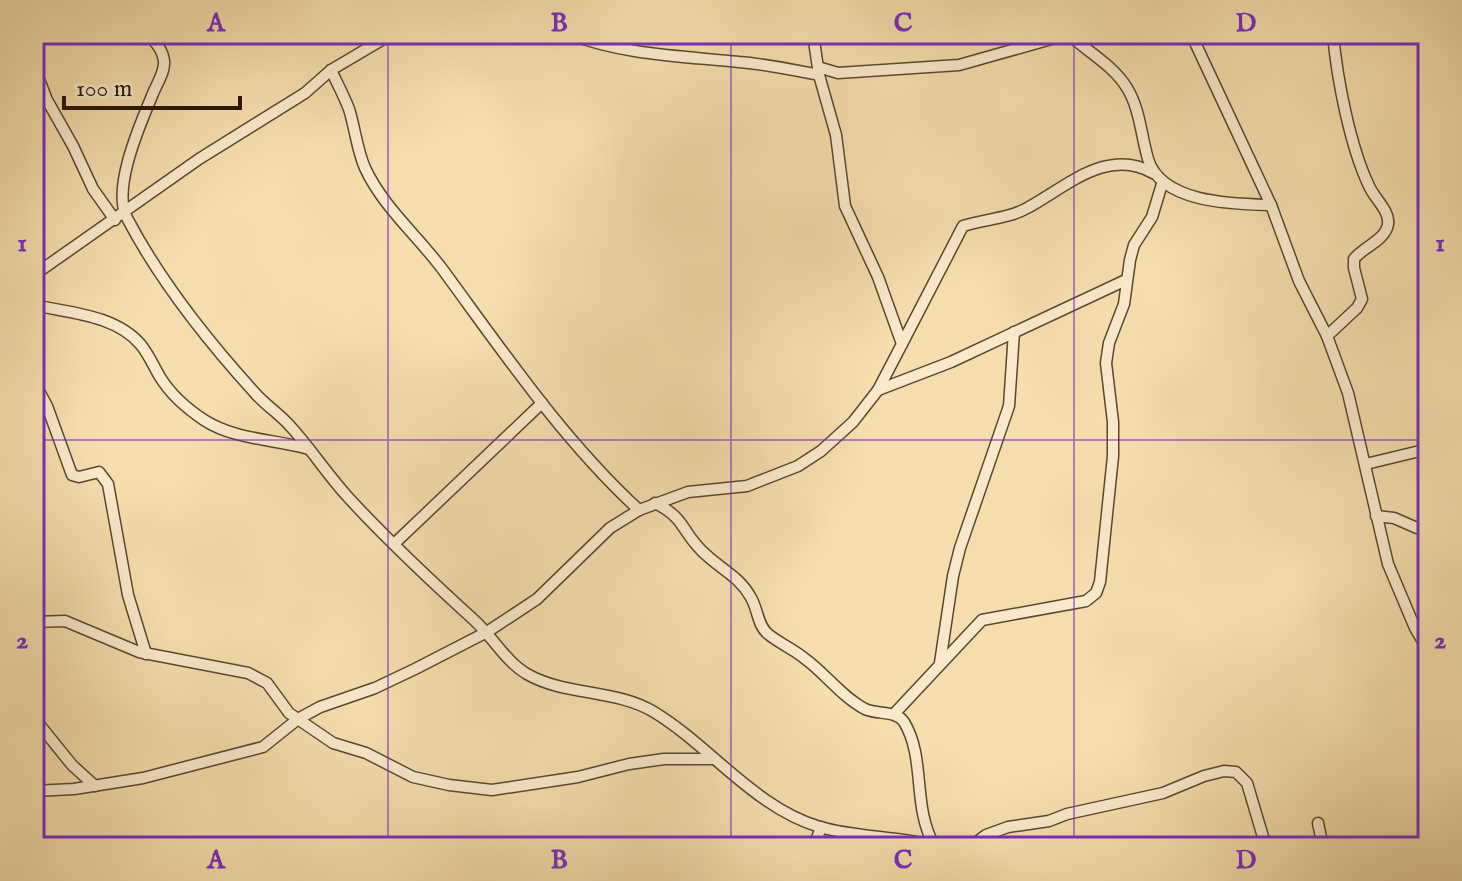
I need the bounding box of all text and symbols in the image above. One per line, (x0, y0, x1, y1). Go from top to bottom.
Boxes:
text: A (206, 7, 226, 40)
text: B (550, 7, 568, 40)
text: C (894, 7, 913, 40)
text: D (1236, 7, 1257, 40)
scale bar (64, 60, 240, 110)
text: 100 m (76, 74, 132, 105)
text: 1 (17, 227, 27, 260)
text: 1 (1435, 227, 1445, 260)
text: 2 (16, 624, 28, 657)
text: 2 (1434, 624, 1446, 657)
text: A (206, 844, 226, 877)
text: B (550, 844, 568, 877)
text: C (894, 844, 913, 877)
text: D (1236, 844, 1257, 877)

